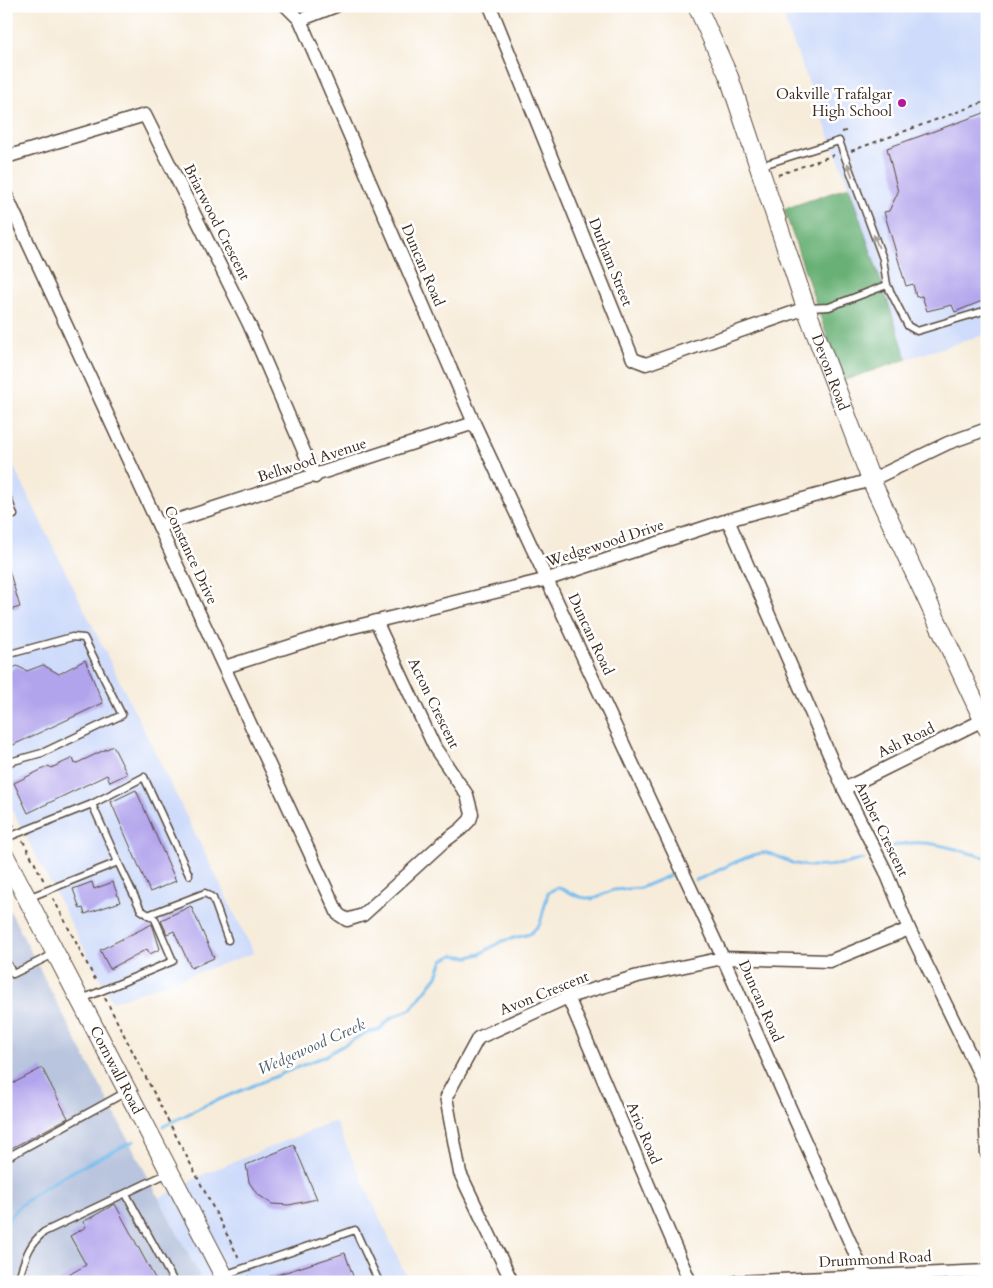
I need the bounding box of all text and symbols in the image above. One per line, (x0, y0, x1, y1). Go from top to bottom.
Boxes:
place label: Oakville Trafalgar High School (776, 84, 893, 121)
marker: Oakville Trafalgar High School (896, 97, 908, 109)
street label: Briarwood Crescent (179, 161, 255, 284)
one-way arrow (846, 162, 853, 177)
street label: Durham Street (584, 215, 638, 309)
street label: Duncan Road (397, 221, 449, 309)
one-way arrow (872, 234, 880, 248)
street label: Devon Road (807, 331, 854, 413)
street label: Bellwood Avenue (255, 433, 369, 487)
street label: Constance Drive (159, 502, 223, 608)
street label: Wedgewood Drive (542, 514, 667, 572)
street label: Duncan Road (563, 590, 619, 678)
street label: Acton Crescent (403, 654, 465, 752)
street label: Ash Road (874, 718, 938, 762)
street label: Amber Crescent (850, 778, 914, 880)
street label: Duncan Road (734, 957, 788, 1045)
street label: Avon Crescent (496, 966, 592, 1020)
water label: Wedgewood Creek (254, 1013, 369, 1080)
street label: Cornwall Road (85, 1022, 148, 1117)
street label: Ario Road (622, 1099, 666, 1167)
street label: Drummond Road (818, 1246, 932, 1272)

